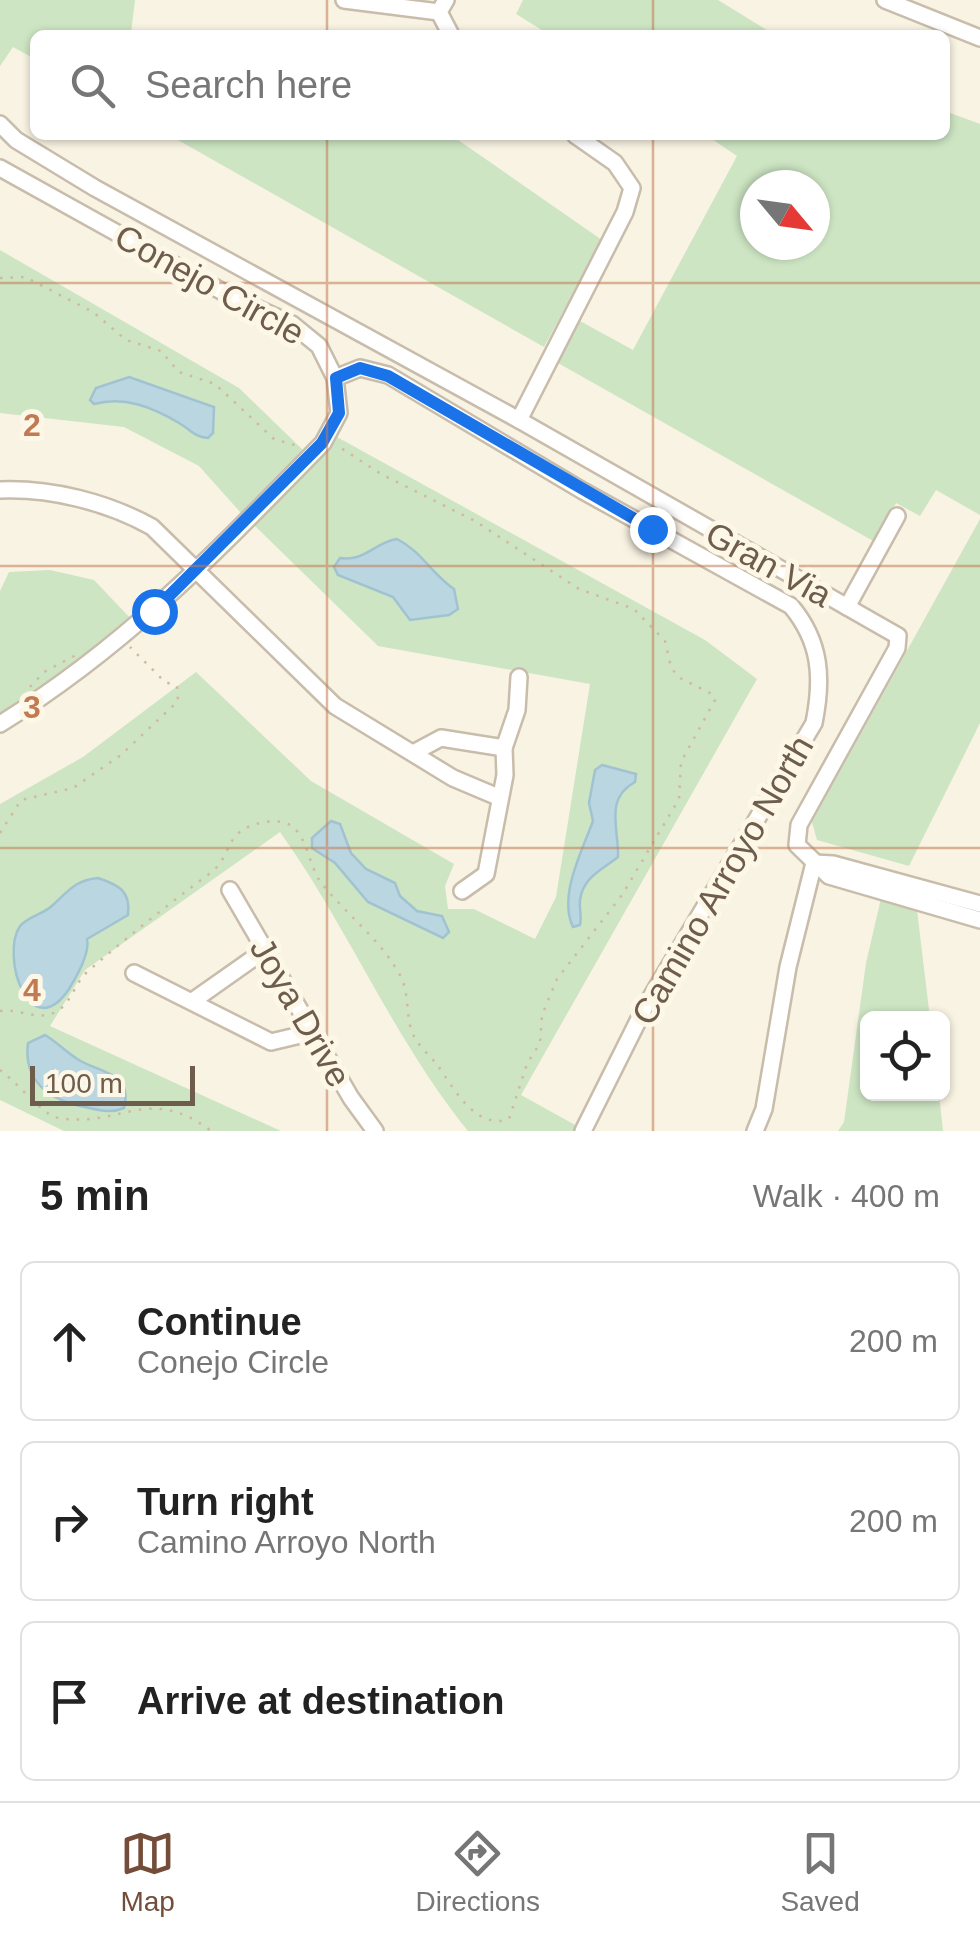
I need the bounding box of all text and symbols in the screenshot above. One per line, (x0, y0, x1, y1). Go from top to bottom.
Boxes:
search box (30, 30, 950, 140)
icon: search (65, 58, 120, 113)
text: Search here (145, 64, 352, 106)
north arrow (740, 170, 830, 260)
street label: Conejo Circle (109, 216, 311, 352)
text: 2 (23, 407, 41, 443)
route end (630, 507, 676, 553)
street label: Gran Via (699, 514, 839, 615)
route start (132, 589, 178, 635)
text: 3 (23, 689, 41, 725)
street label: Camino Arroyo North (623, 729, 821, 1031)
street label: Joya Drive (243, 931, 359, 1093)
text: 4 (23, 972, 41, 1008)
map controls (860, 1011, 950, 1101)
button: locate (860, 1011, 950, 1101)
scale bar (30, 1061, 195, 1106)
text: 100 m (45, 1068, 123, 1099)
text: 5 min (40, 1172, 150, 1219)
text: Walk · 400 m (753, 1178, 940, 1214)
text: Continue (137, 1301, 302, 1343)
icon: ahead (42, 1314, 97, 1369)
text: 200 m (849, 1323, 938, 1359)
text: Conejo Circle (137, 1344, 329, 1380)
text: Turn right (137, 1481, 314, 1523)
icon: right (42, 1494, 97, 1549)
text: 200 m (849, 1503, 938, 1539)
text: Camino Arroyo North (137, 1524, 436, 1560)
icon: arrive (42, 1674, 97, 1729)
text: Arrive at destination (137, 1680, 504, 1722)
tab: Map (120, 1826, 175, 1918)
tab: Directions (416, 1826, 540, 1918)
tab: Saved (780, 1826, 860, 1918)

